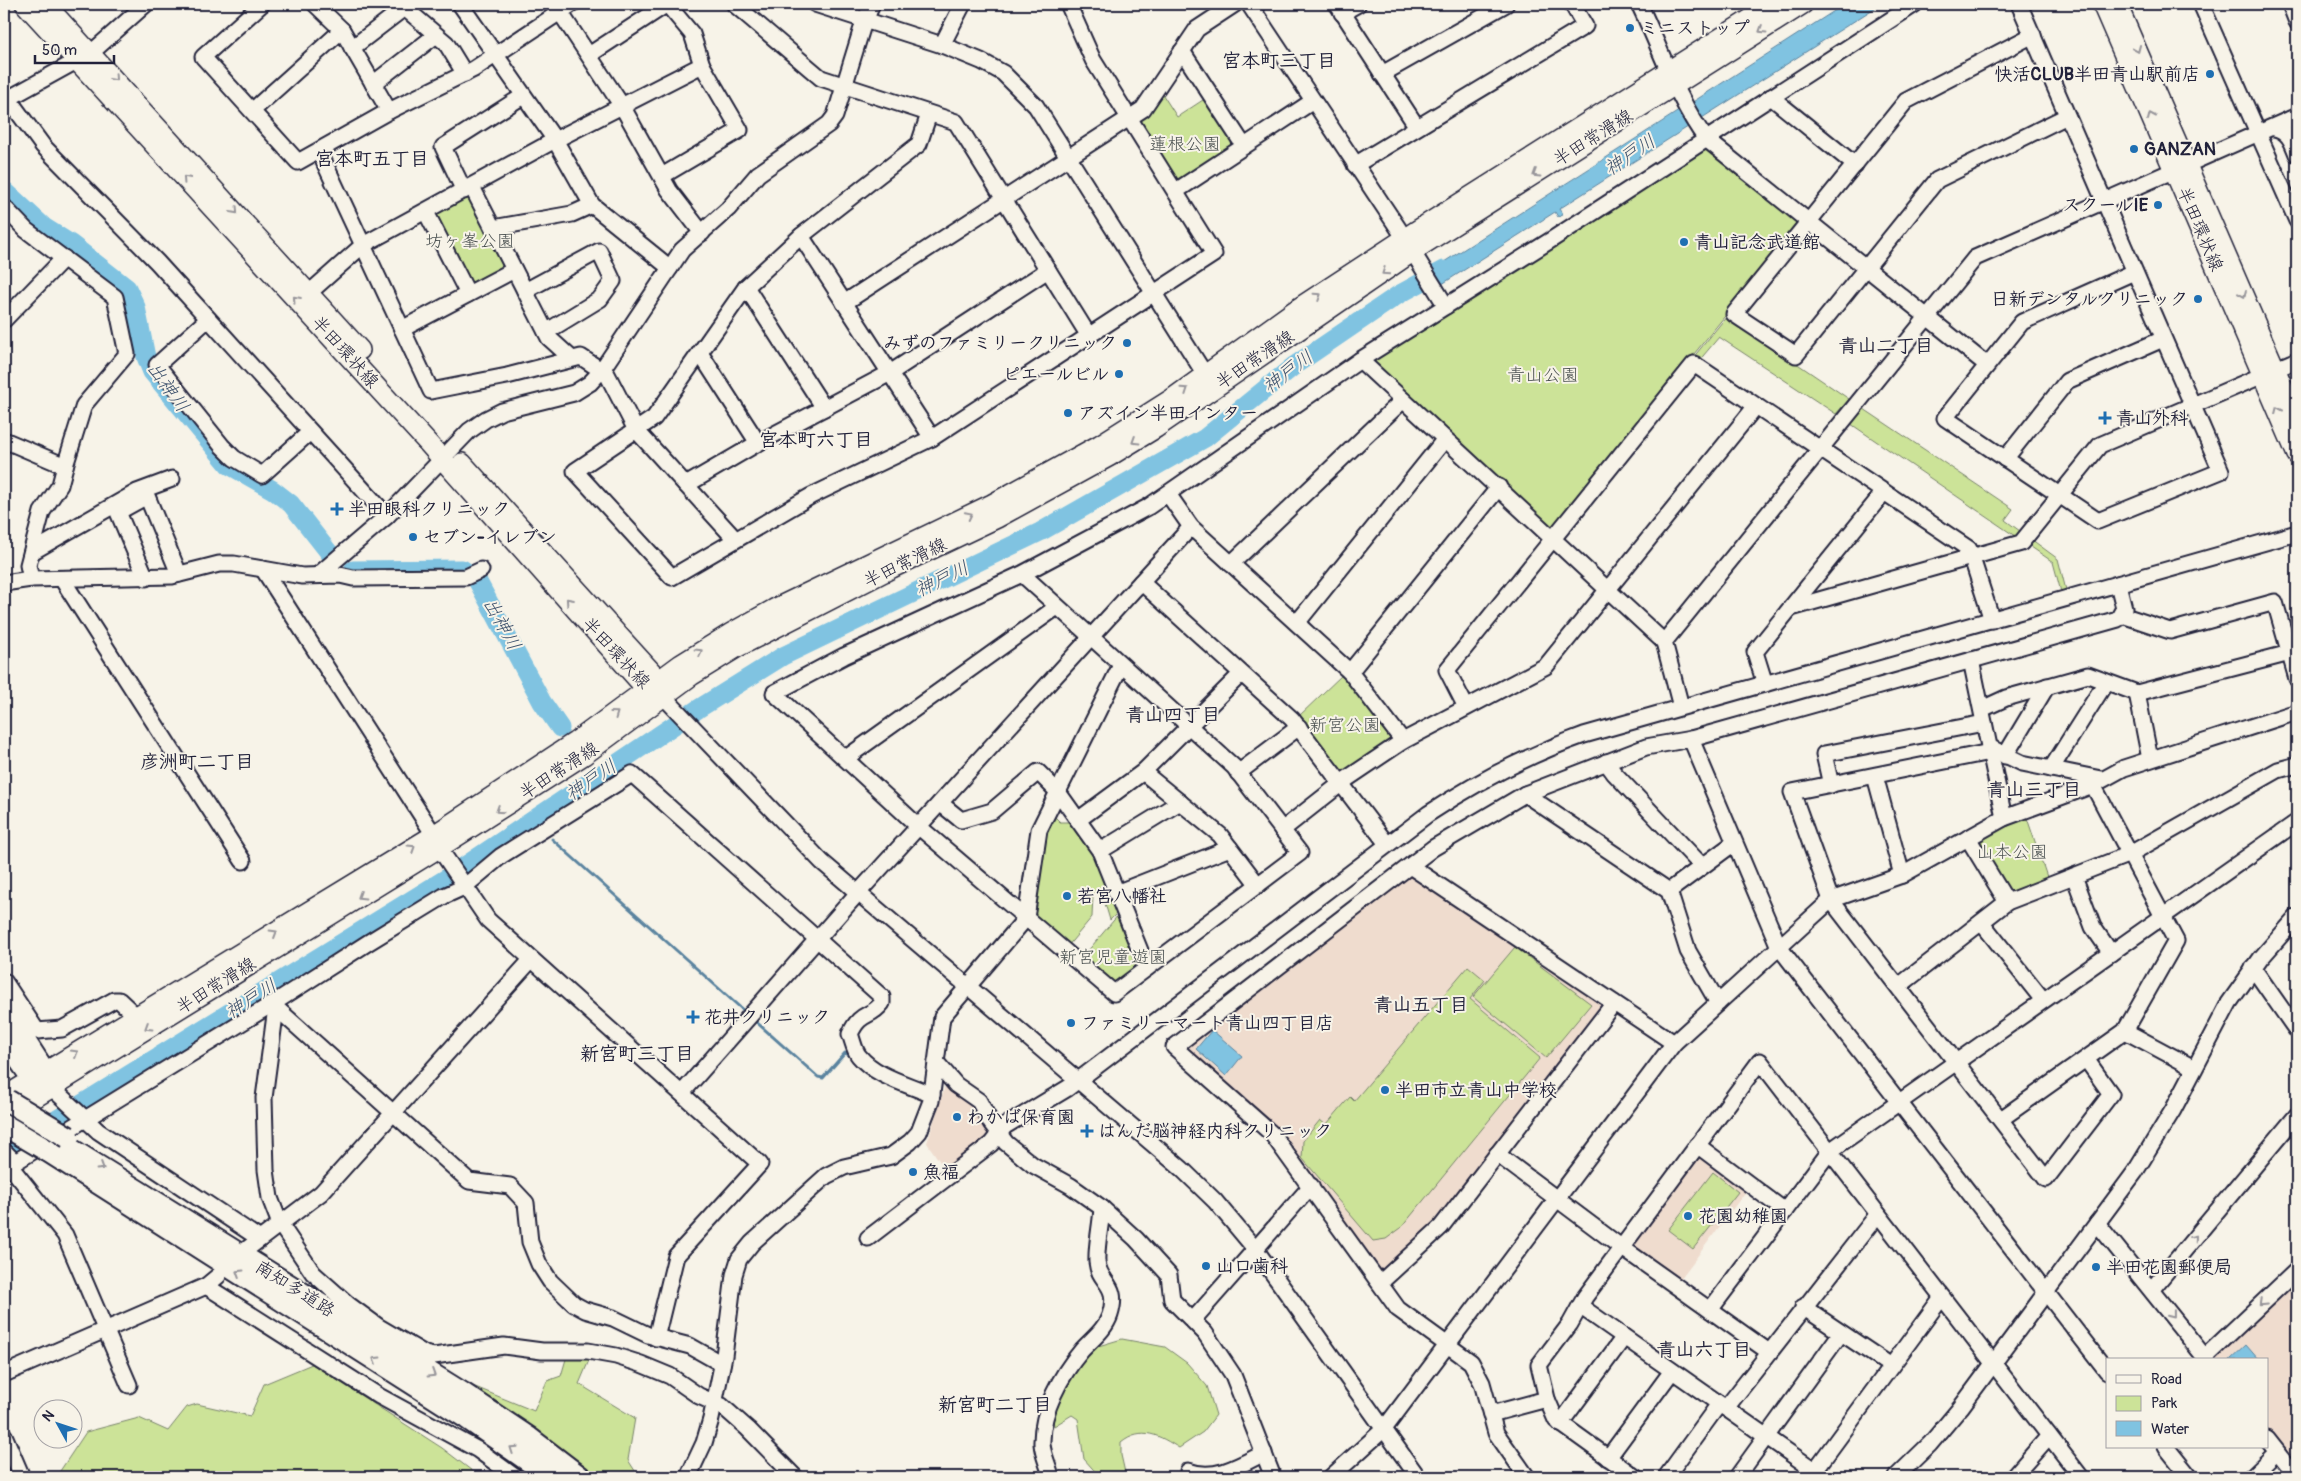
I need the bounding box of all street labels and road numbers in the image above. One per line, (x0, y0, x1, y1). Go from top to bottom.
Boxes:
street label: 半田常滑線 (1549, 104, 1637, 172)
street label: 半田環状線 (2172, 183, 2228, 275)
street label: 半田環状線 (306, 311, 384, 393)
street label: 半田常滑線 (1211, 325, 1299, 395)
street label: 半田常滑線 (860, 533, 950, 593)
street label: 半田環状線 (577, 612, 655, 694)
street label: 半田常滑線 (515, 737, 603, 805)
street label: 半田常滑線 (172, 952, 260, 1020)
street label: 南知多道路 (251, 1255, 339, 1323)

